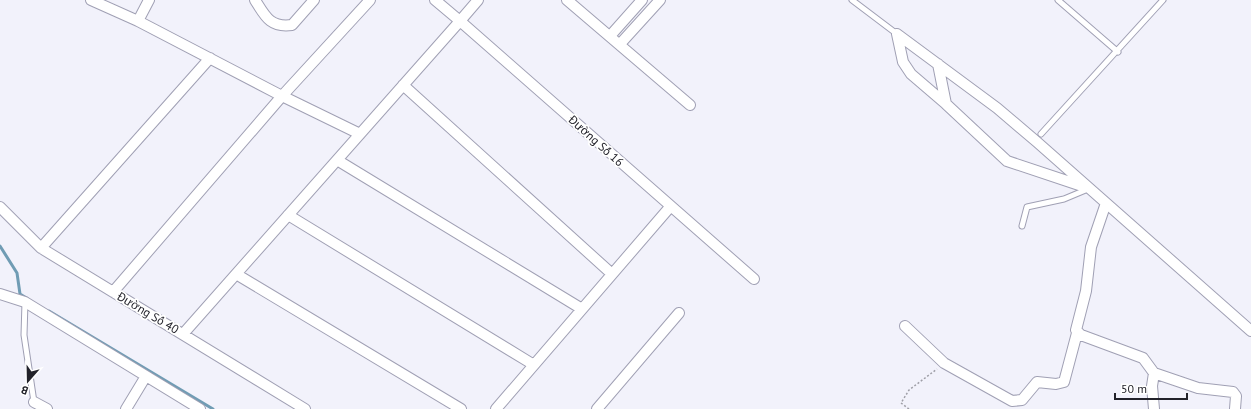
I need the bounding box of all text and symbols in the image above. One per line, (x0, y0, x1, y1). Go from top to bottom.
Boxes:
street label: Đường Số 16 (565, 111, 627, 169)
street label: Đường Số 40 (114, 288, 182, 337)
north arrow (8, 361, 48, 401)
scale bar (1115, 375, 1187, 401)
text: 50 m (1121, 381, 1147, 396)
text: B (19, 383, 30, 398)

